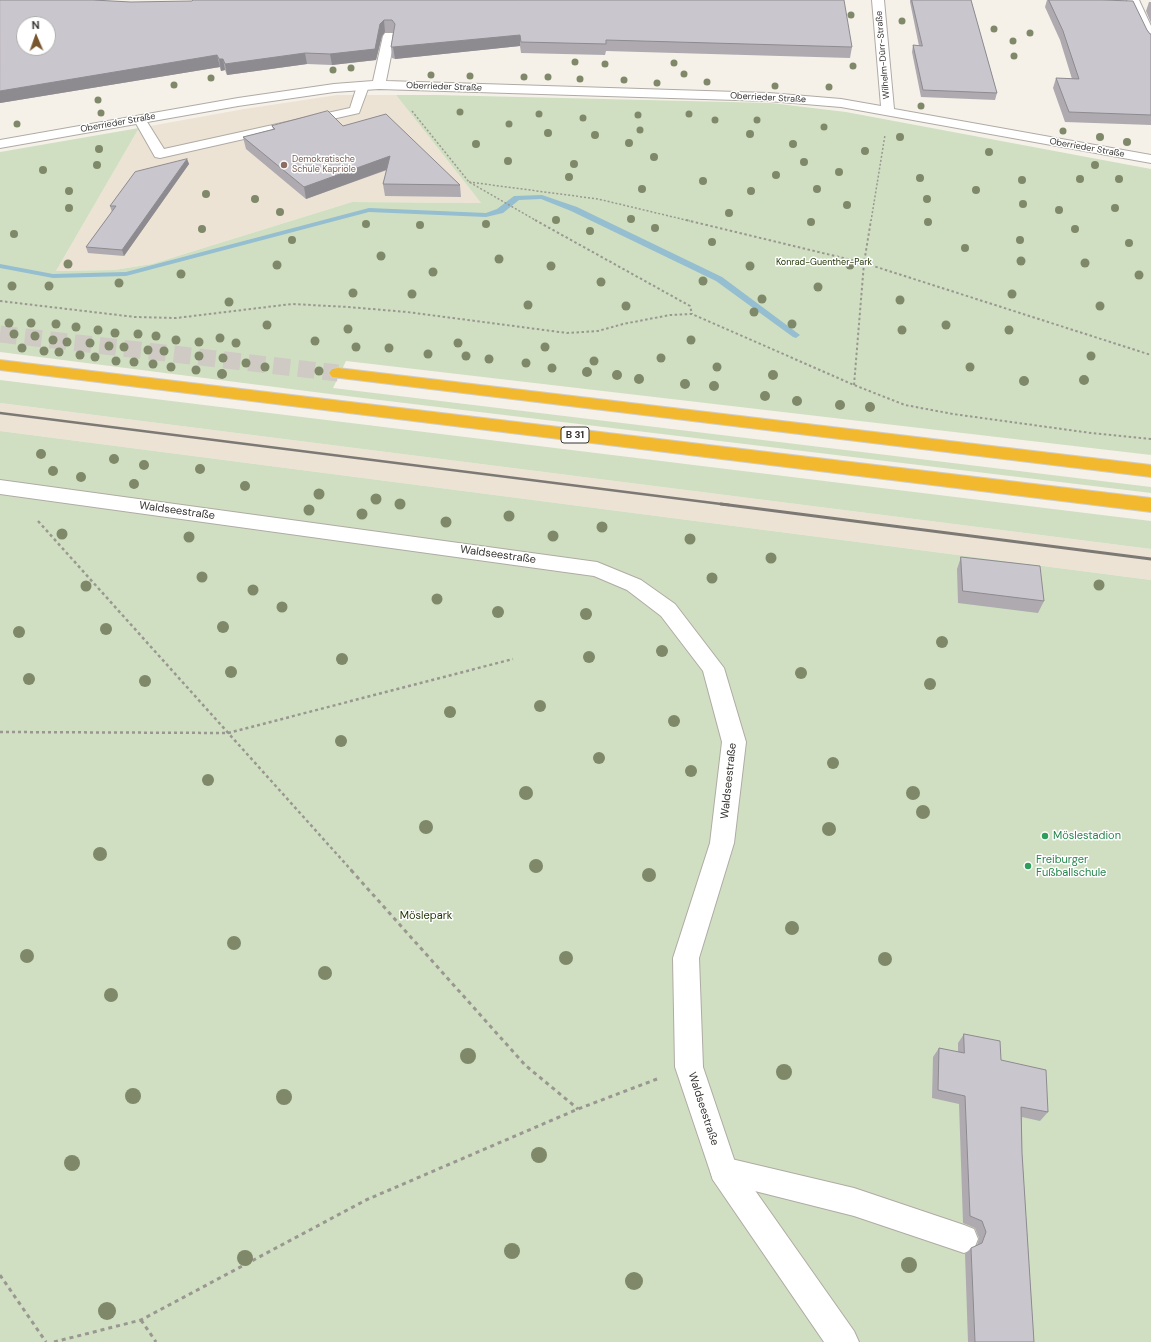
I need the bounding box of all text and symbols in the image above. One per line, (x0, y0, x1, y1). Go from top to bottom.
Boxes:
street label: Wilhelm-Dürr-Straße (874, 10, 892, 100)
north arrow (16, 16, 56, 56)
text: N (31, 18, 40, 32)
street label: Oberrieder Straße (406, 80, 482, 94)
street label: Oberrieder Straße (730, 91, 806, 105)
street label: Oberrieder Straße (80, 111, 156, 135)
street label: Oberrieder Straße (1049, 136, 1125, 160)
place label: Demokratische Schule Kapriole (292, 155, 356, 176)
marker: Demokratische Schule Kapriole (279, 160, 289, 170)
park label: Konrad-Guenther-Park (776, 258, 872, 268)
road number: B 31 (561, 427, 589, 443)
street label: Waldseestraße (138, 499, 216, 523)
street label: Waldseestraße (459, 543, 537, 567)
street label: Waldseestraße (718, 742, 740, 820)
place label: Möslestadion (1053, 829, 1121, 843)
marker: Möslestadion (1040, 831, 1050, 841)
place label: Freiburger Fußballschule (1036, 853, 1106, 879)
marker: Freiburger Fußballschule (1023, 861, 1033, 871)
park label: Möslepark (400, 909, 452, 923)
street label: Waldseestraße (685, 1071, 721, 1147)

